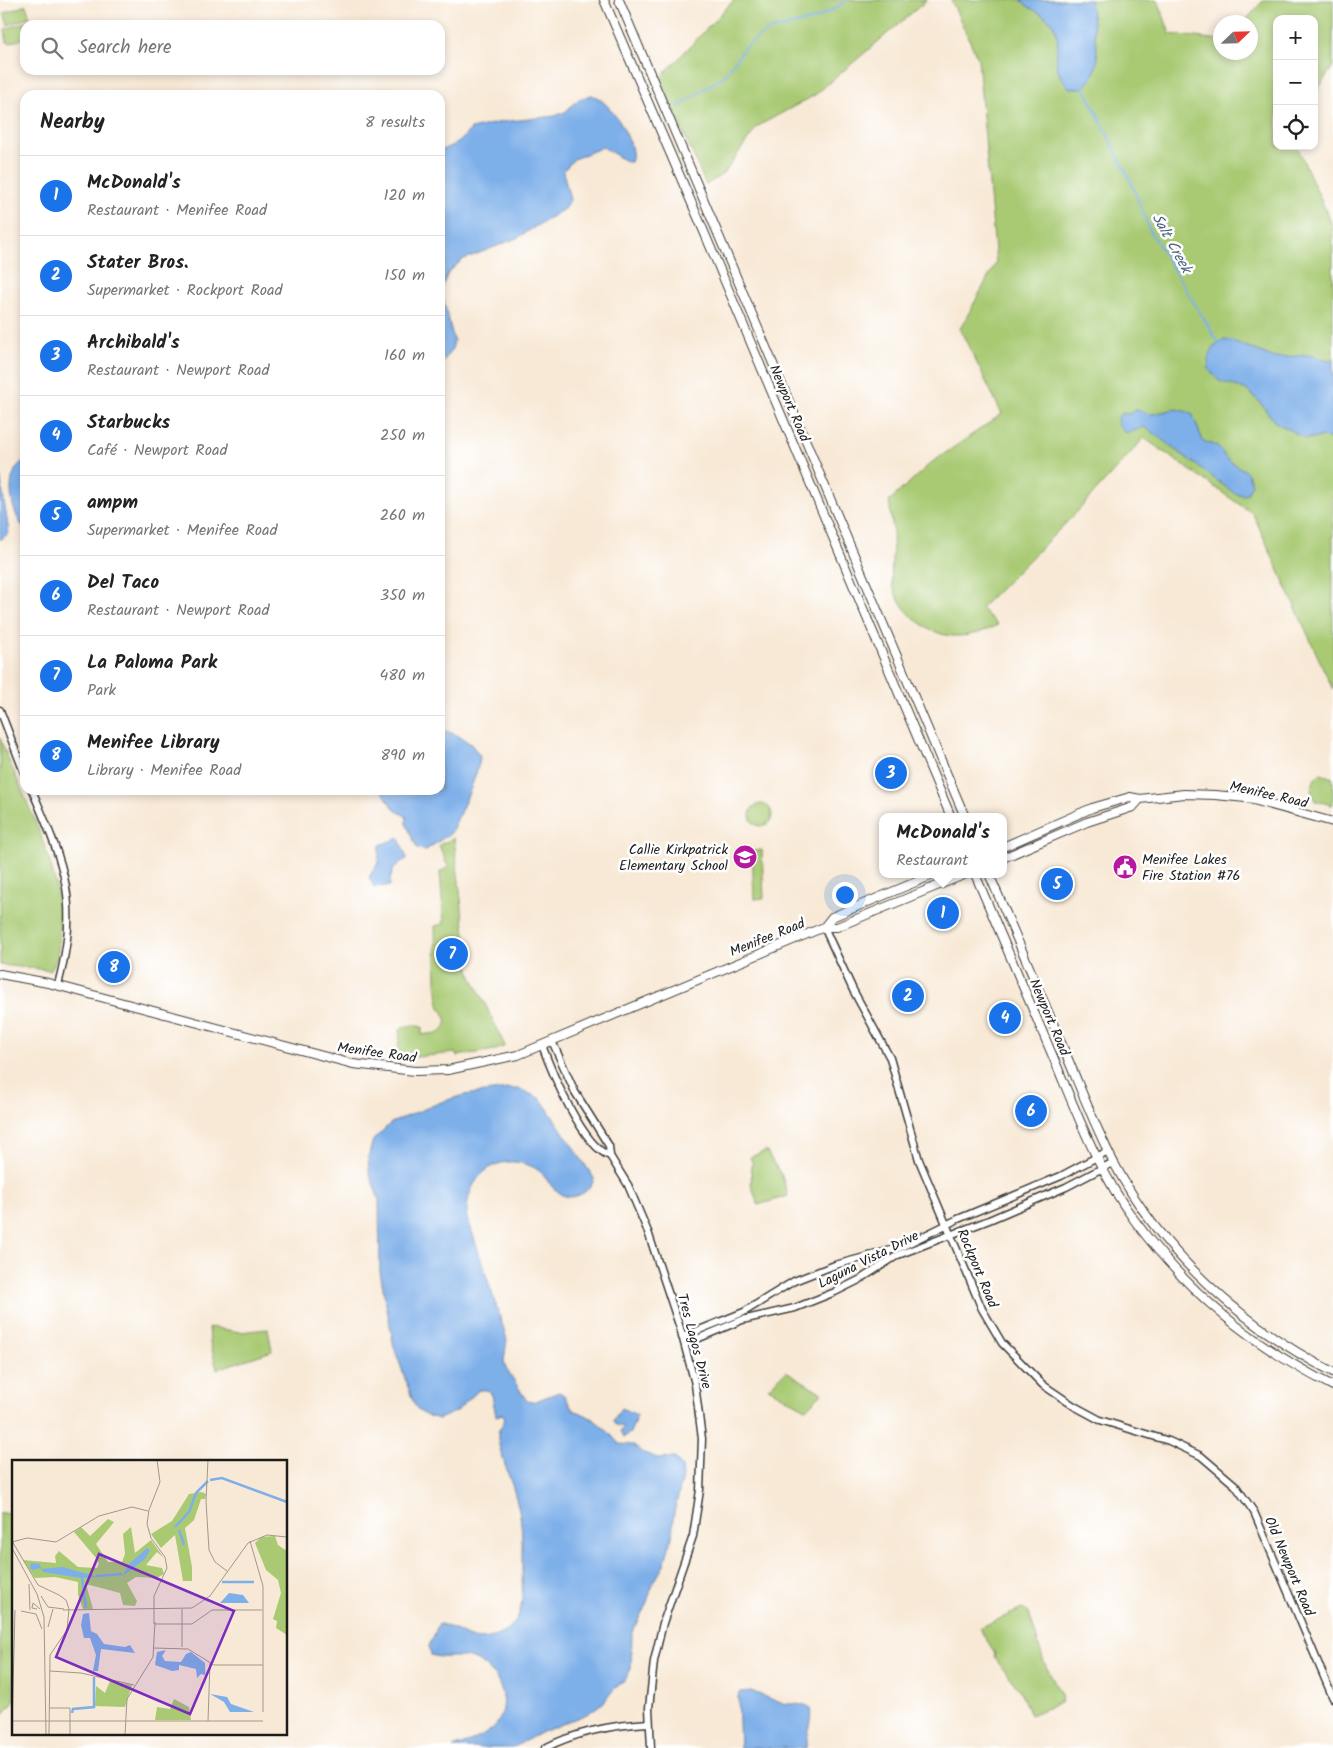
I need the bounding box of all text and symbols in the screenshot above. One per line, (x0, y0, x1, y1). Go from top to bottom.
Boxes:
north arrow (1213, 15, 1258, 60)
map controls (1273, 15, 1318, 150)
button: + (1273, 15, 1318, 60)
search box (20, 20, 445, 75)
text: Search here (78, 33, 172, 63)
icon: search (38, 34, 66, 62)
button: − (1273, 60, 1318, 105)
button: locate (1273, 105, 1318, 150)
text: Nearby (40, 106, 105, 139)
text: 8 results (365, 110, 425, 135)
text: McDonald's (87, 168, 181, 198)
text: 1 (54, 183, 58, 208)
text: 120 m (384, 183, 425, 208)
text: Restaurant · Menifee Road (87, 198, 267, 223)
water label: Salt Creek (1145, 209, 1198, 279)
text: Stater Bros. (87, 248, 189, 278)
text: 2 (51, 263, 61, 288)
text: 150 m (384, 263, 425, 288)
text: Supermarket · Rockport Road (87, 278, 283, 303)
text: Archibald's (87, 328, 180, 358)
text: 3 (52, 343, 60, 368)
text: 160 m (384, 343, 425, 368)
text: Restaurant · Newport Road (87, 358, 270, 383)
street label: Newport Road (763, 361, 816, 446)
text: Starbucks (87, 408, 170, 438)
text: 4 (52, 423, 60, 448)
text: 250 m (380, 423, 425, 448)
text: Café · Newport Road (87, 438, 227, 463)
text: ampm (87, 488, 138, 518)
text: 5 (52, 503, 60, 528)
text: 260 m (380, 503, 425, 528)
text: Supermarket · Menifee Road (87, 518, 277, 543)
text: Del Taco (87, 568, 159, 598)
text: 6 (52, 583, 60, 608)
text: 350 m (380, 583, 425, 608)
text: Restaurant · Newport Road (87, 598, 270, 623)
text: La Paloma Park (87, 648, 217, 678)
text: 7 (52, 663, 60, 688)
text: 480 m (379, 663, 425, 688)
text: Park (87, 678, 116, 703)
text: Menifee Library (87, 728, 220, 758)
text: 8 (51, 743, 61, 768)
text: 890 m (380, 743, 425, 768)
pin: 3 (875, 754, 907, 792)
text: Library · Menifee Road (87, 758, 241, 783)
street label: Menifee Road (1227, 775, 1311, 815)
popup (879, 813, 1007, 878)
text: McDonald's (896, 818, 990, 848)
place label: Callie Kirkpatrick Elementary School (619, 839, 729, 877)
school or university icon: Callie Kirkpatrick Elementary School (732, 844, 758, 870)
text: Restaurant (896, 848, 969, 873)
place label: Menifee Lakes Fire Station #76 (1142, 849, 1240, 887)
public building icon: Menifee Lakes Fire Station #76 (1112, 854, 1138, 880)
pin: 5 (1041, 865, 1073, 903)
your location (832, 882, 858, 908)
pin: 1 (927, 894, 959, 932)
street label: Menifee Road (726, 912, 809, 963)
pin: 7 (436, 935, 468, 973)
pin: 8 (98, 948, 130, 986)
street label: Newport Road (1023, 975, 1076, 1060)
pin: 2 (892, 977, 924, 1015)
pin: 4 (989, 999, 1021, 1037)
street label: Menifee Road (336, 1037, 419, 1070)
pin: 6 (1015, 1092, 1047, 1130)
street label: Laguna Vista Drive (814, 1225, 923, 1295)
street label: Rockport Road (951, 1225, 1004, 1312)
street label: Tres Lagos Drive (671, 1291, 718, 1392)
inset map (12, 1460, 288, 1736)
street label: Old Newport Road (1258, 1513, 1320, 1621)

